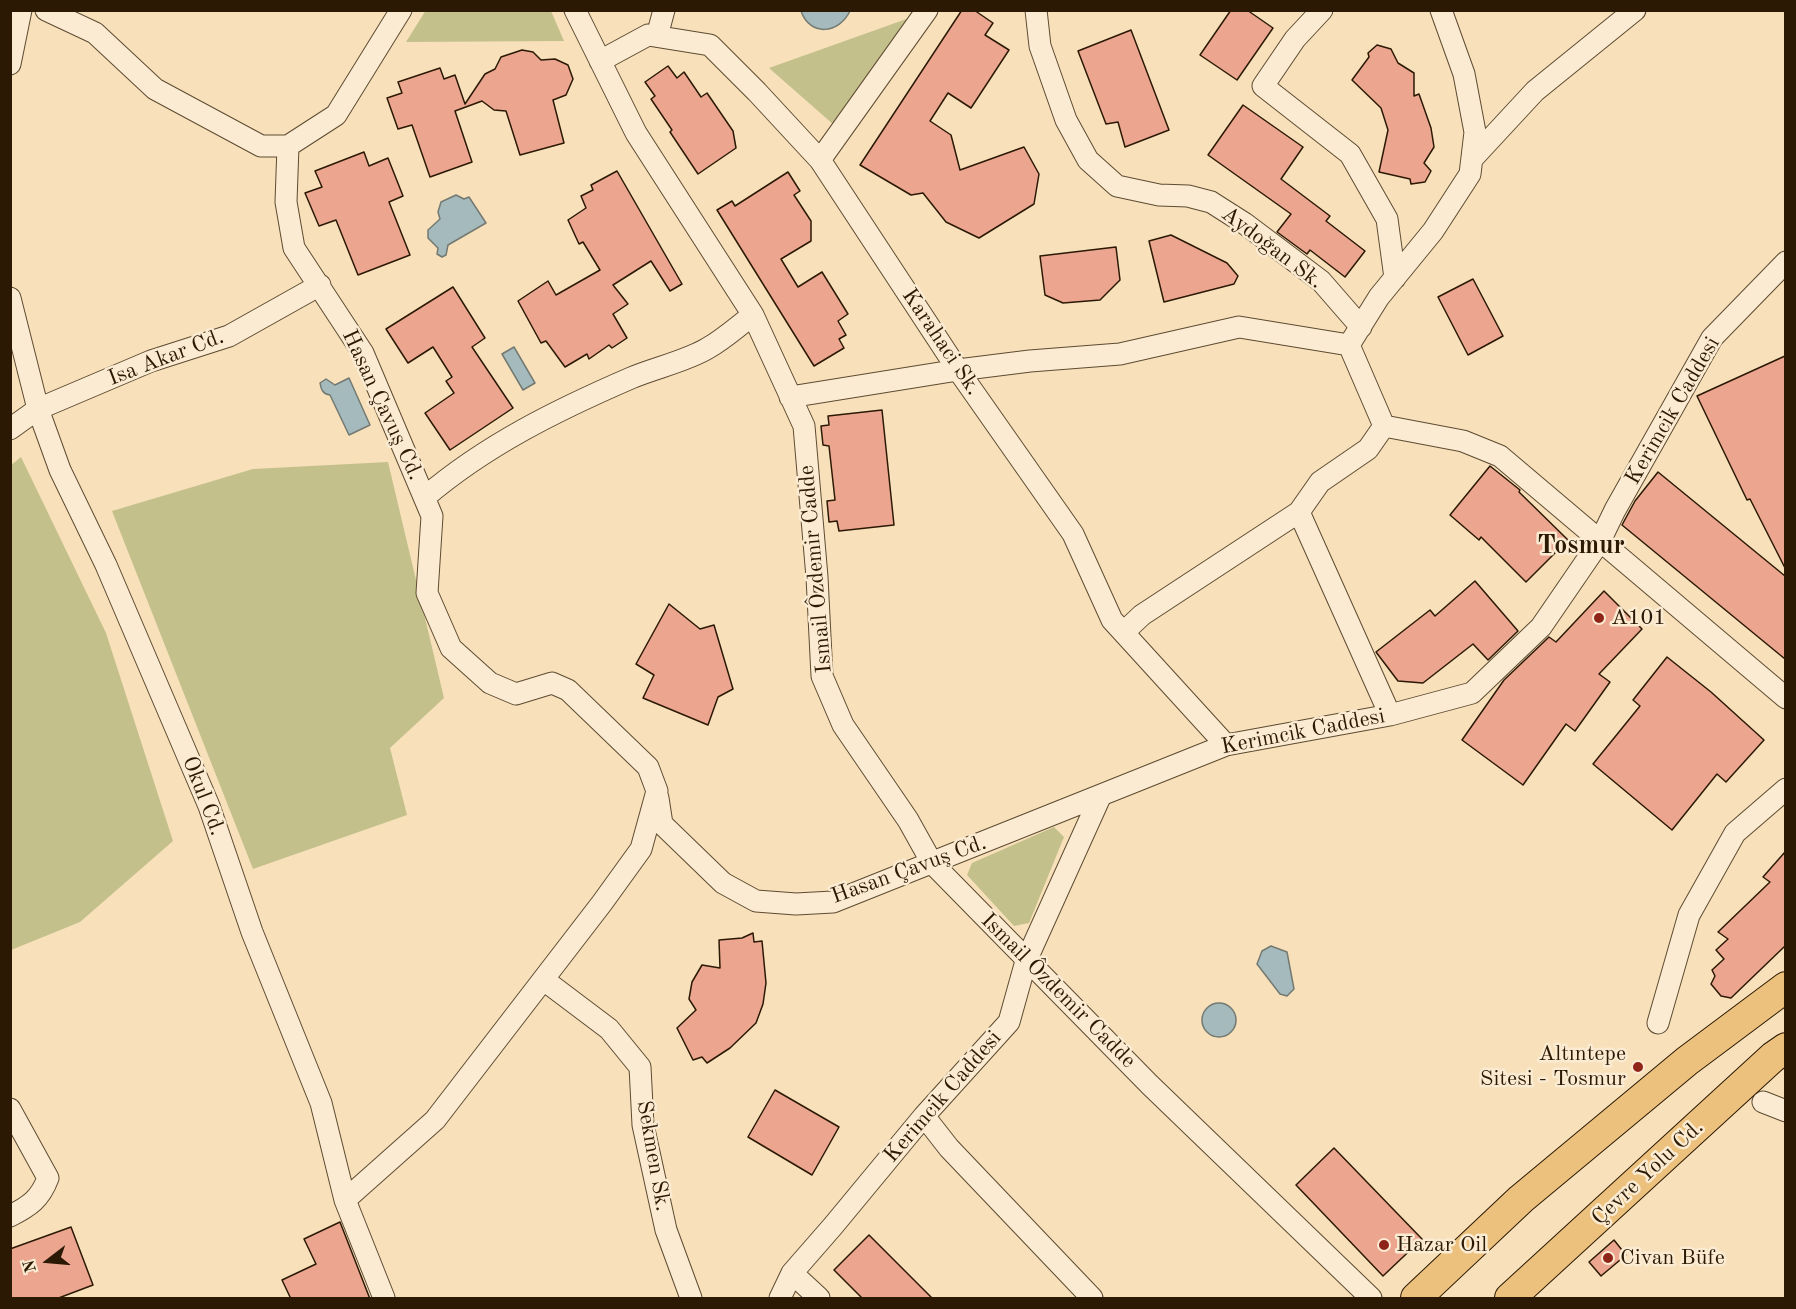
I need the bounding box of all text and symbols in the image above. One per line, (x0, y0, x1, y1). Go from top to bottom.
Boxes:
street label: Aydoğan Sk. (1216, 201, 1328, 295)
street label: Karahaci Sk. (896, 284, 986, 400)
street label: Isa Akar Cd. (104, 324, 228, 392)
street label: Hasan Çavuş Cd. (336, 326, 428, 484)
street label: Kerimcik Caddesi (1620, 332, 1726, 490)
street label: Ismail Ôzdemir Cadde (794, 464, 838, 674)
district label: Tosmur (1537, 530, 1625, 562)
place label: A101 (1611, 605, 1666, 631)
marker: A101 (1592, 611, 1606, 625)
street label: Kerimcik Caddesi (1219, 703, 1387, 761)
street label: Okul Cd. (176, 752, 230, 840)
street label: Hasan Çavuş Cd. (828, 830, 990, 910)
street label: Ismail Ôzdemir Cadde (975, 908, 1141, 1074)
street label: Kerimcik Caddesi (878, 1026, 1008, 1168)
place label: Altıntepe Sitesi - Tosmur (1480, 1041, 1626, 1092)
marker: Altıntepe Sitesi - Tosmur (1631, 1060, 1645, 1074)
street label: Sekmen Sk. (630, 1099, 676, 1213)
street label: Çevre Yolu Cd. (1587, 1114, 1709, 1232)
north arrow (18, 1231, 78, 1291)
place label: Hazar Oil (1396, 1232, 1487, 1258)
marker: Hazar Oil (1377, 1238, 1391, 1252)
place label: Civan Büfe (1620, 1245, 1725, 1271)
marker: Civan Büfe (1601, 1251, 1615, 1265)
text: N (21, 1258, 40, 1274)

